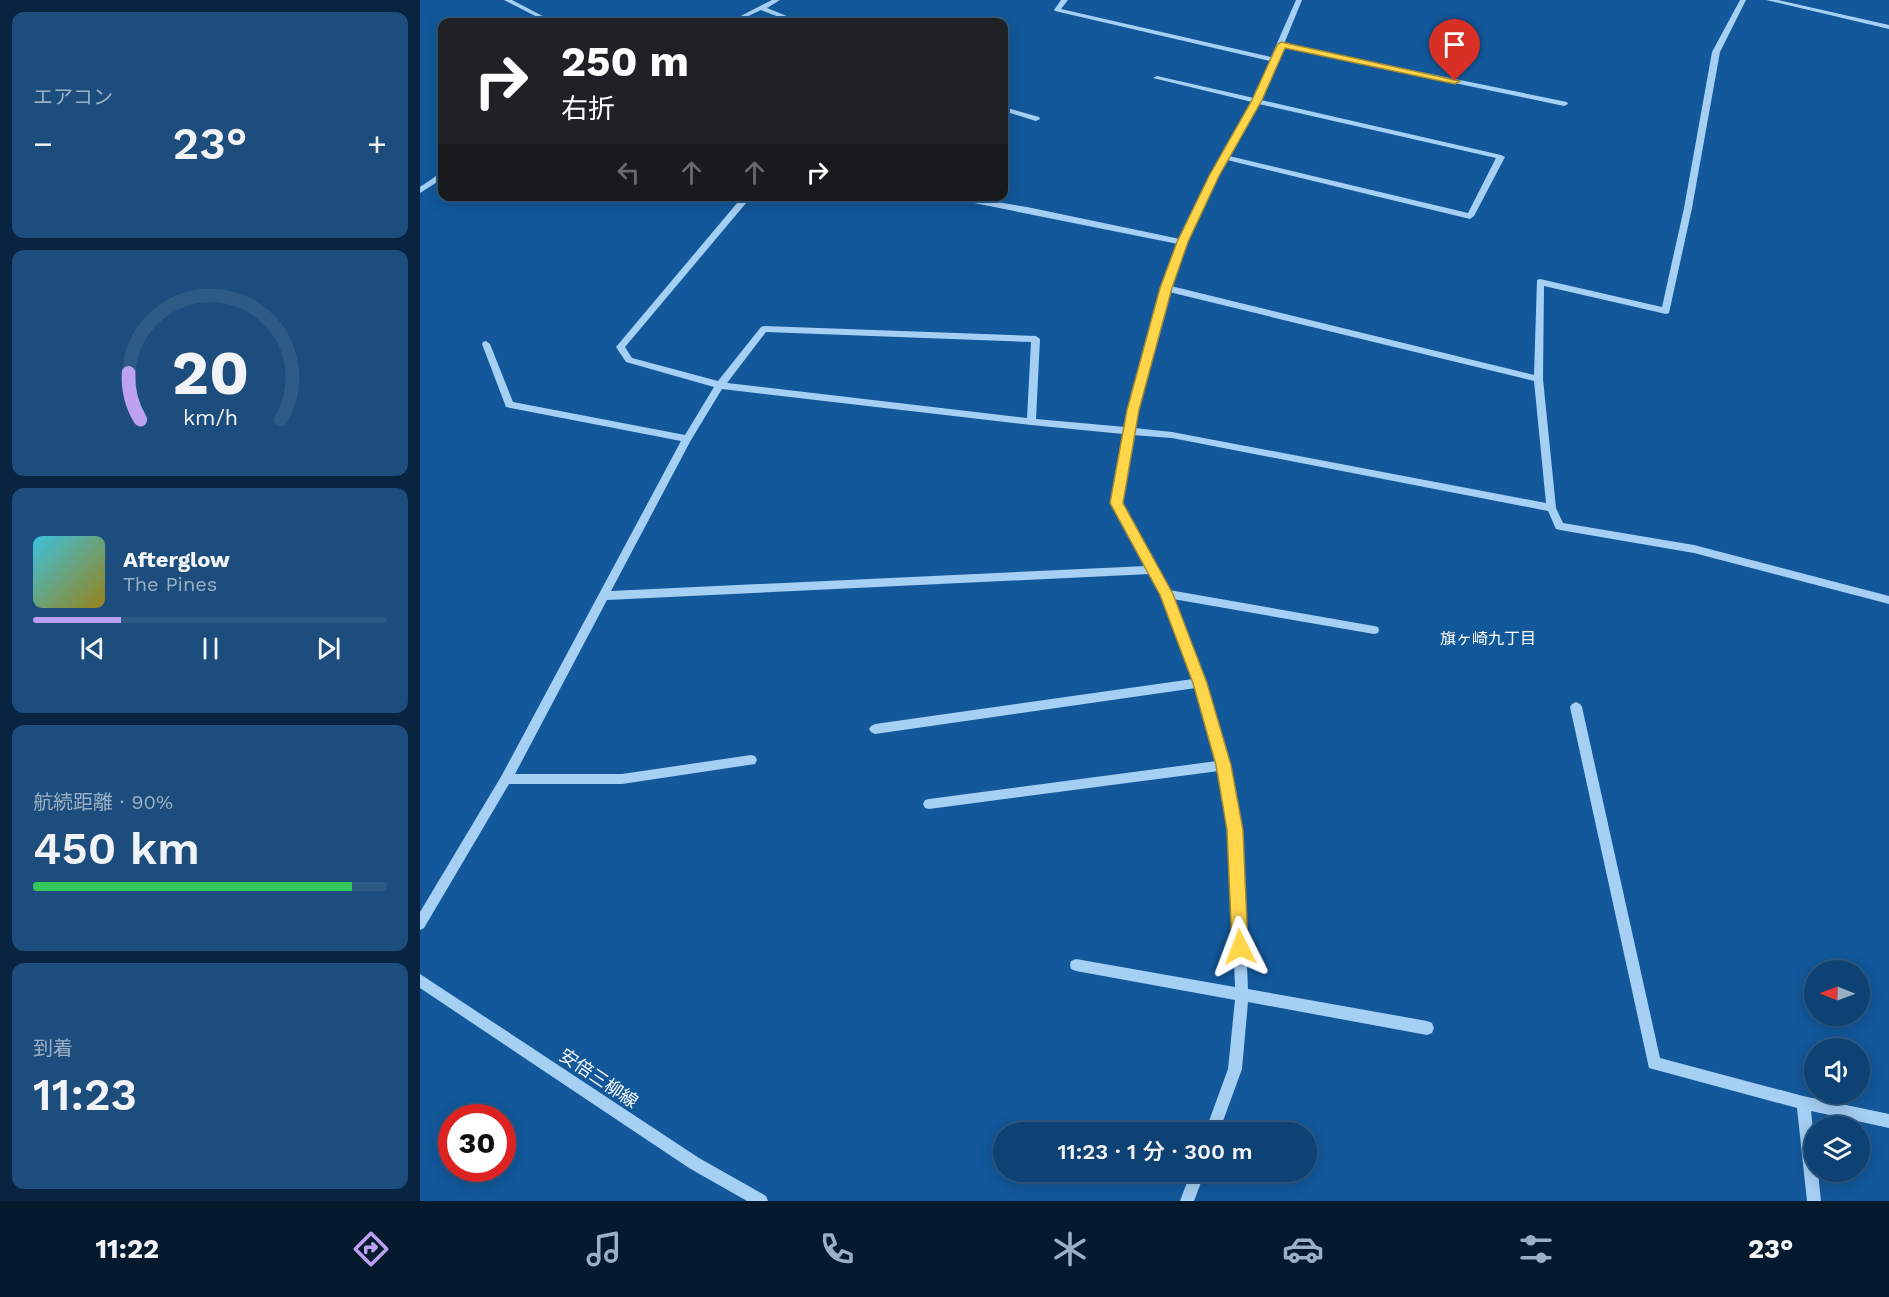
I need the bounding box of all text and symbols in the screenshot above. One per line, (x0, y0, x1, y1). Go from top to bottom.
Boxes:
pin (1429, 19, 1480, 81)
icon: arrive (1438, 28, 1471, 61)
text: 250 m (561, 37, 689, 86)
icon: right (462, 42, 540, 120)
text: エアコン (33, 85, 113, 109)
text: 右折 (561, 93, 615, 125)
text: 23° (173, 117, 247, 170)
text: − (33, 124, 53, 163)
text: + (367, 124, 387, 163)
icon: left (612, 156, 645, 189)
icon: ahead (675, 156, 708, 189)
icon: ahead (738, 156, 771, 189)
icon: right (801, 156, 834, 189)
text: 20 (171, 336, 249, 409)
text: km/h (182, 405, 238, 430)
text: Afterglow (123, 547, 230, 572)
text: The Pines (123, 572, 217, 596)
district label: 旗ヶ崎九丁目 (1440, 629, 1536, 648)
icon: previous (76, 632, 109, 665)
icon: pause (194, 632, 227, 665)
icon: next (312, 632, 345, 665)
text: 航続距離 · 90% (33, 790, 173, 814)
text: 450 km (33, 822, 200, 875)
position arrow (1208, 915, 1272, 979)
north arrow (1804, 960, 1870, 1026)
map controls (1804, 960, 1870, 1182)
text: 到着 (33, 1036, 73, 1060)
button: sound (1804, 1038, 1870, 1104)
street label: 安倍三柳線 (556, 1044, 642, 1112)
text: 11:23 (33, 1068, 137, 1121)
speed limit sign: 30 (438, 1104, 516, 1182)
button: layers (1804, 1116, 1870, 1182)
text: 11:23 · 1 分 · 300 m (1057, 1139, 1253, 1164)
icon: directions (350, 1228, 392, 1270)
icon: music (583, 1228, 625, 1270)
icon: phone (816, 1228, 858, 1270)
icon: climate (1049, 1228, 1091, 1270)
icon: car (1282, 1228, 1324, 1270)
icon: filters (1515, 1228, 1557, 1270)
text: 11:22 (95, 1233, 159, 1265)
text: 23° (1748, 1233, 1793, 1265)

